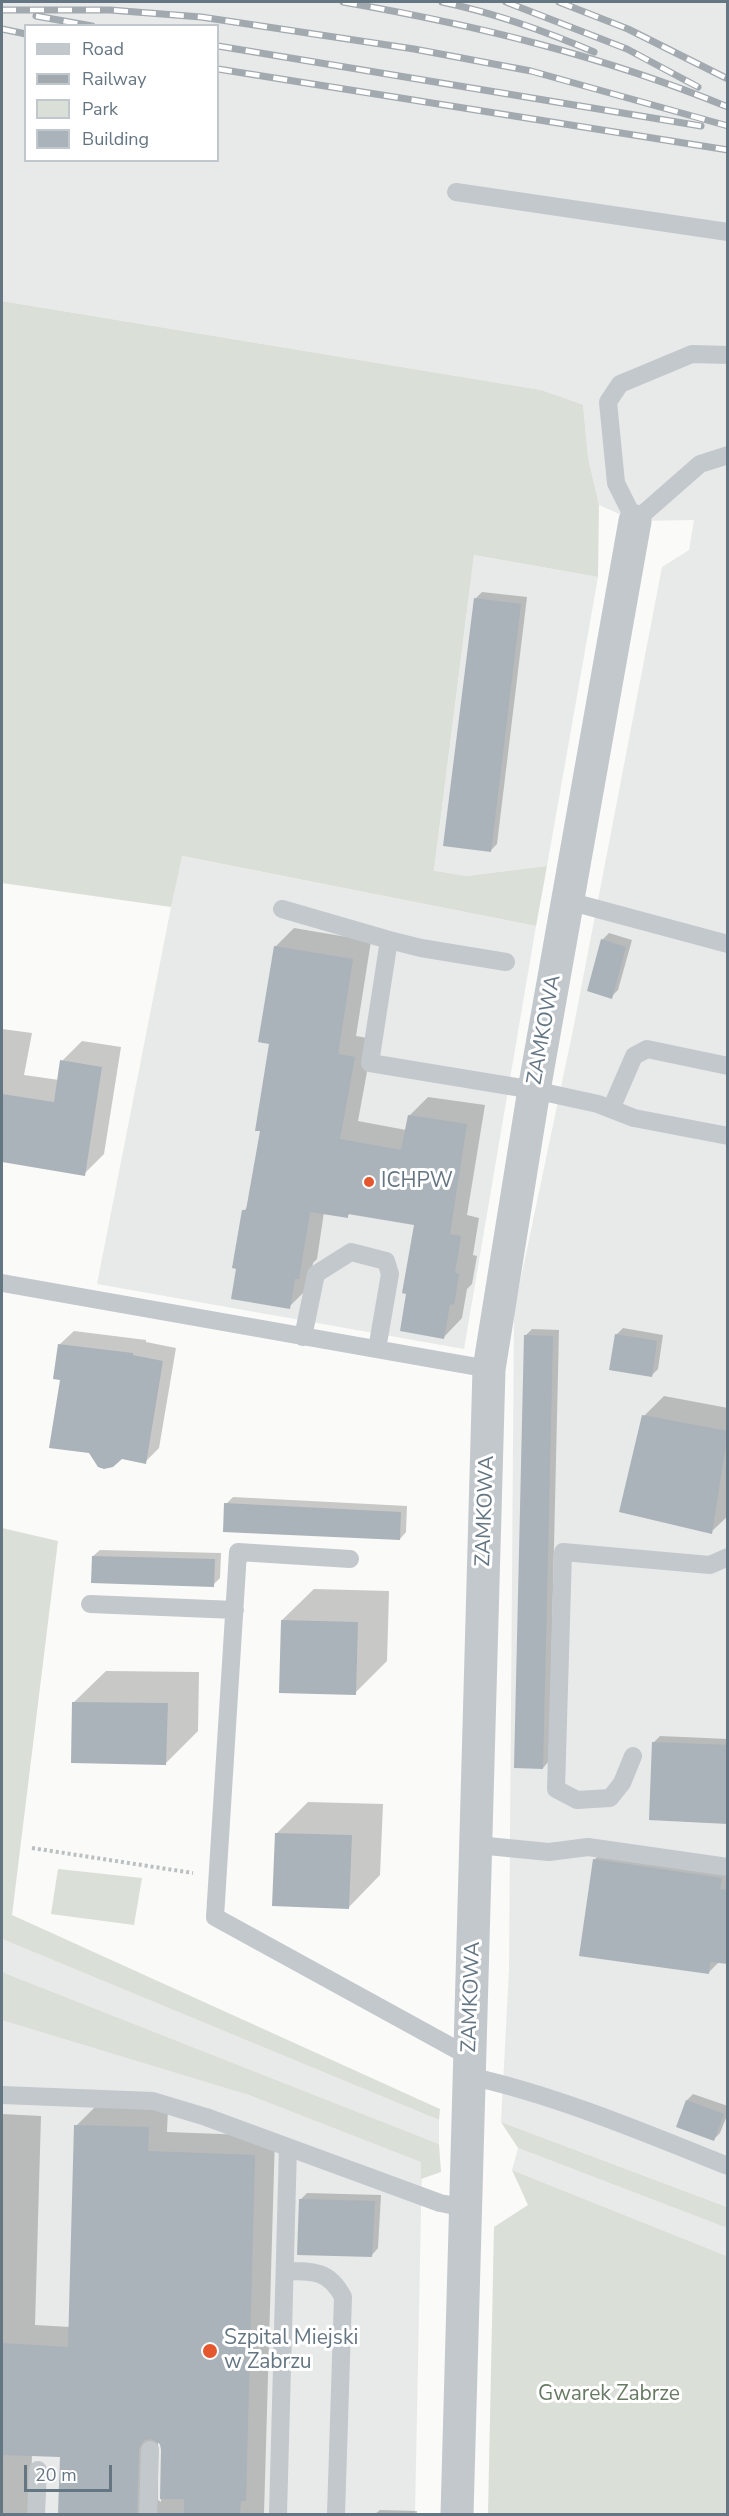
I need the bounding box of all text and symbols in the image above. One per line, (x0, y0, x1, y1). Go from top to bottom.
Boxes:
legend (24, 24, 219, 162)
text: Road (82, 37, 124, 61)
text: Railway (82, 67, 147, 91)
text: Park (82, 97, 118, 121)
text: Building (82, 127, 149, 151)
street label: ZAMKOWA (523, 973, 567, 1087)
place label: ICHPW (381, 1169, 453, 1195)
marker: ICHPW (362, 1175, 376, 1189)
street label: ZAMKOWA (471, 1455, 501, 1567)
street label: ZAMKOWA (457, 1941, 487, 2053)
place label: Szpital Miejski w Zabrzu (224, 2326, 358, 2376)
marker: Szpital Miejski w Zabrzu (201, 2342, 219, 2360)
park label: Gwarek Zabrze (538, 2382, 680, 2408)
scale bar (27, 2453, 116, 2491)
text: 20 m (35, 2463, 77, 2487)

